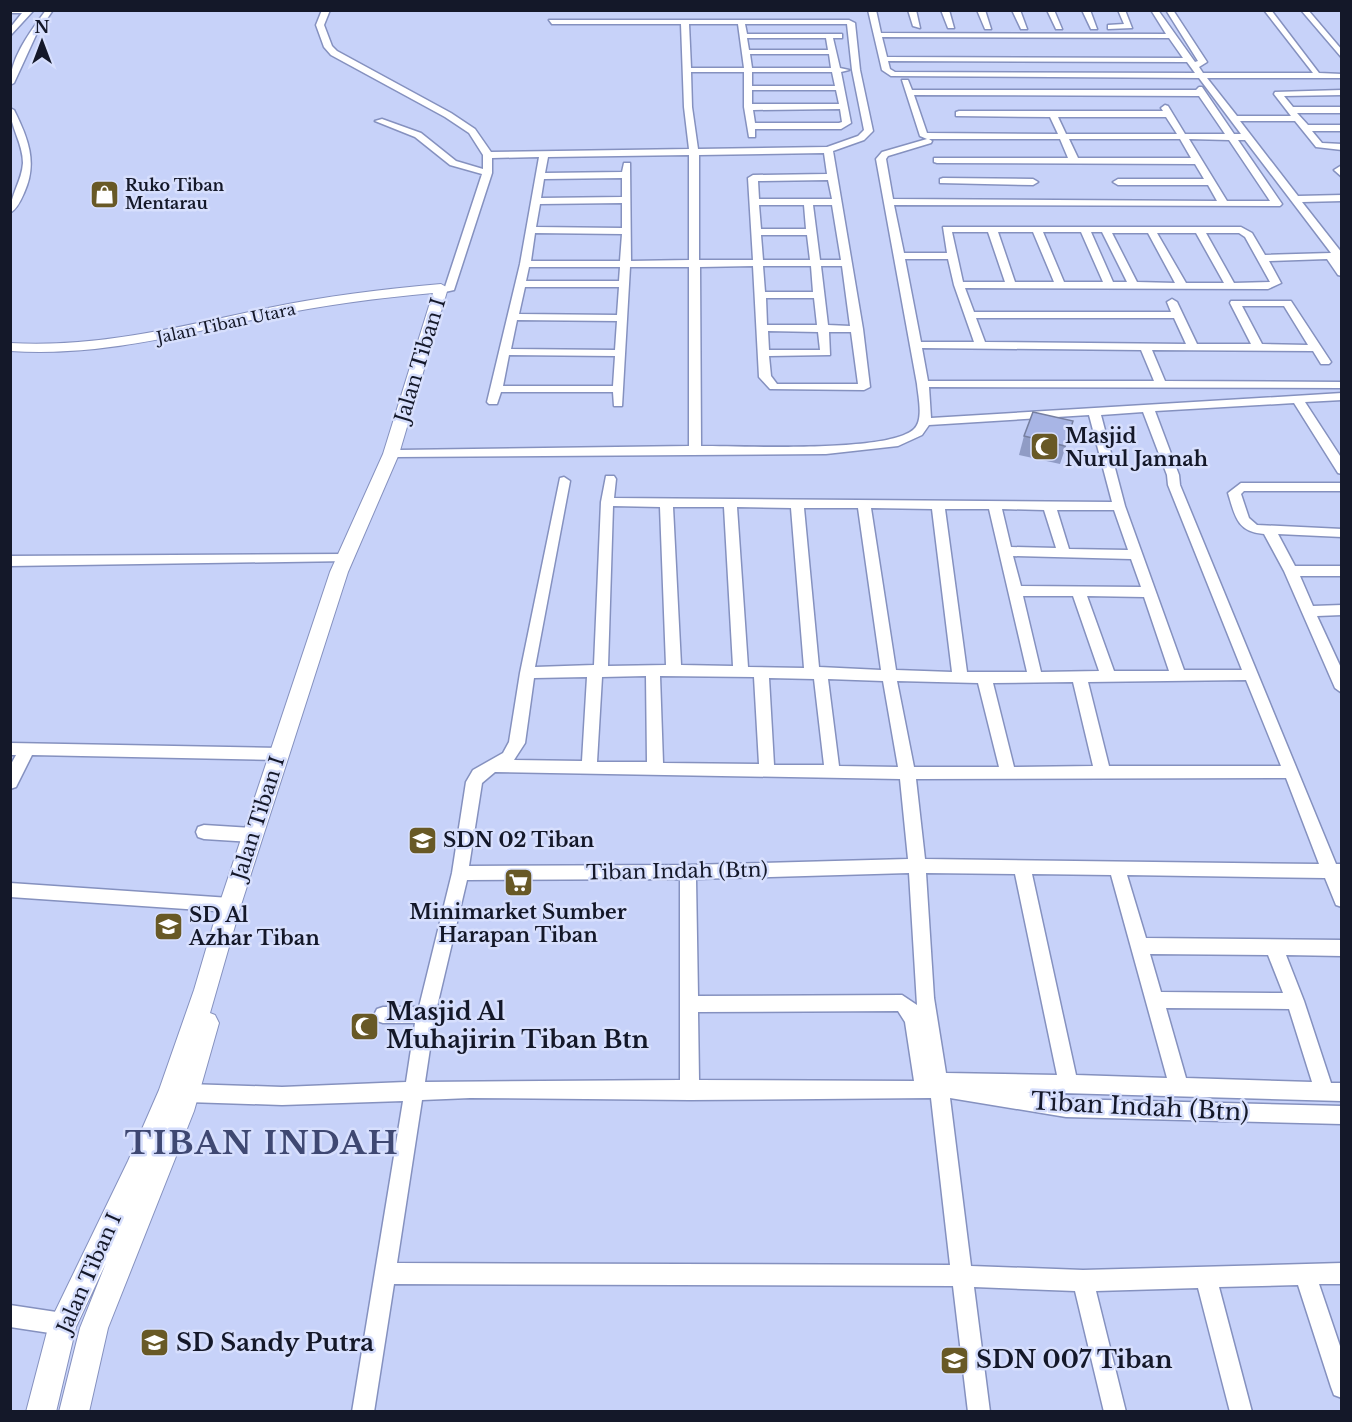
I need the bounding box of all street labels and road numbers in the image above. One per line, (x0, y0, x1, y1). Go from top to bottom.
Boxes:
street label: Jalan Tiban I (389, 295, 450, 428)
street label: Jalan Tiban Utara (153, 298, 297, 348)
street label: Jalan Tiban I (226, 753, 289, 886)
street label: Tiban Indah (Btn) (586, 857, 768, 885)
street label: Tiban Indah (Btn) (1030, 1086, 1250, 1127)
street label: Jalan Tiban I (51, 1209, 126, 1340)

